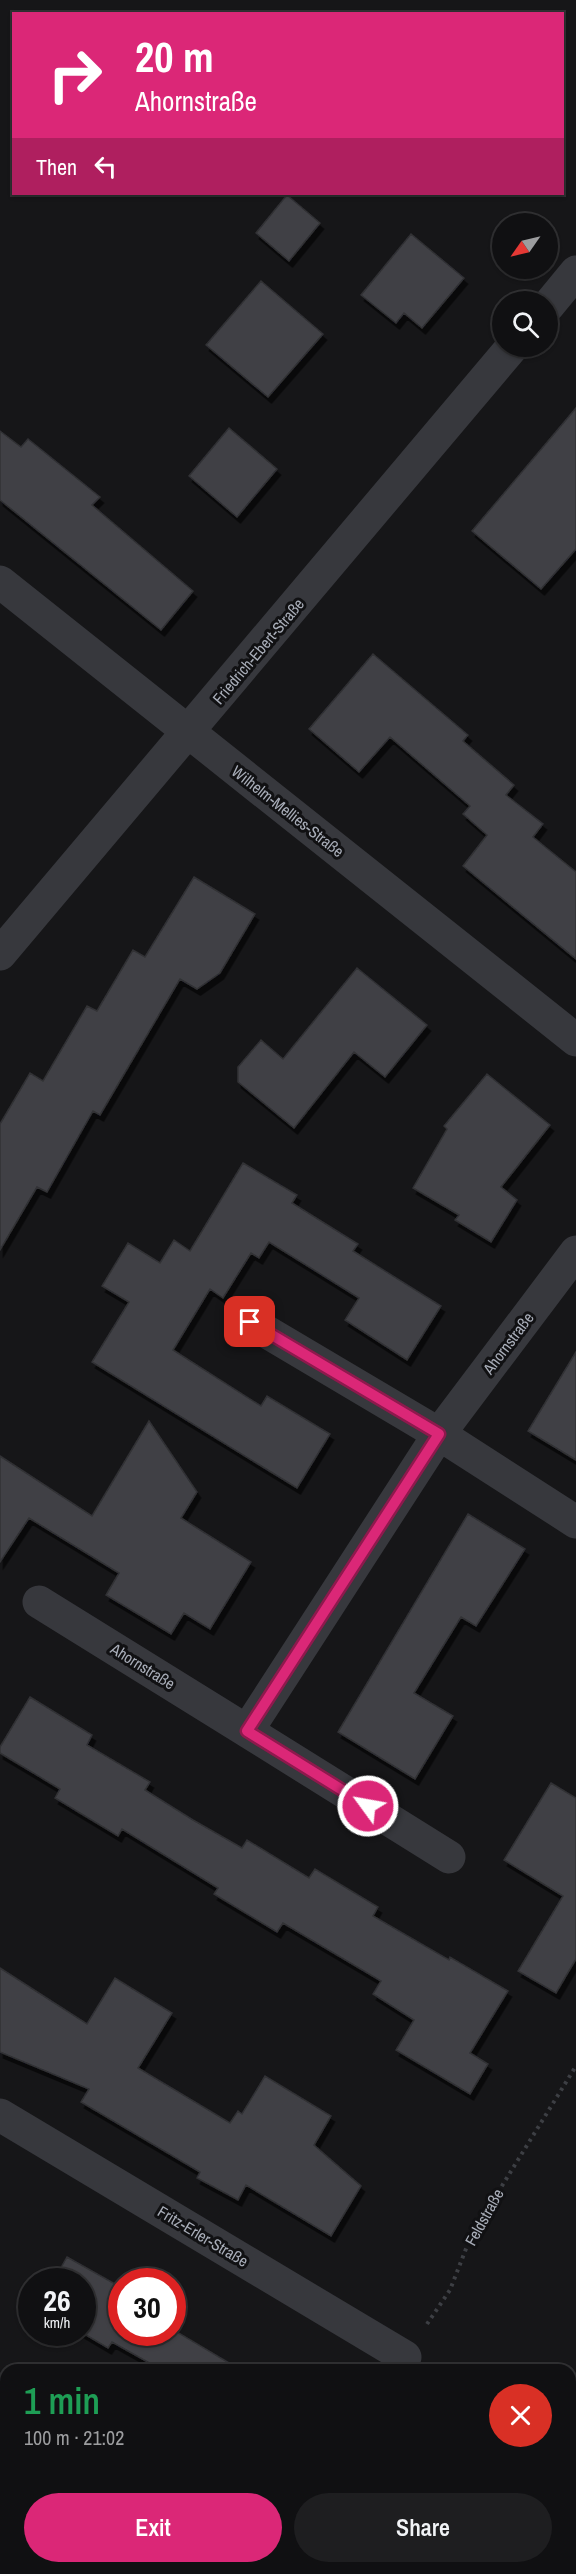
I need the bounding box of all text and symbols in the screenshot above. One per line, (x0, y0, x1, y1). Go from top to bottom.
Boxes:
text: 20 m (135, 29, 214, 85)
icon: right (36, 36, 114, 114)
text: Ahornstraße (135, 83, 257, 119)
icon: left (89, 150, 122, 183)
text: Then (36, 152, 77, 182)
north arrow (492, 213, 558, 279)
map controls (492, 213, 558, 357)
button: search (492, 291, 558, 357)
street label: Friedrich-Ebert-Straße (207, 593, 309, 709)
street label: Wilhelm-Mellies-Straße (227, 760, 349, 862)
pin (224, 1296, 275, 1347)
icon: arrive (233, 1305, 266, 1338)
street label: Ahornstraße (477, 1308, 539, 1379)
street label: Ahornstraße (106, 1637, 179, 1694)
position arrow (336, 1774, 400, 1838)
street label: Feldstraße (459, 2185, 509, 2249)
street label: Fritz-Erler-Straße (154, 2200, 252, 2272)
speed limit sign: 30 (108, 2268, 186, 2346)
text: 26 (43, 2280, 71, 2320)
text: km/h (44, 2312, 70, 2333)
text: 1 min (24, 2377, 100, 2425)
button: close (489, 2384, 552, 2447)
text: 100 m · 21:02 (24, 2424, 124, 2451)
button: Exit (24, 2493, 282, 2562)
button: Share (294, 2493, 552, 2562)

